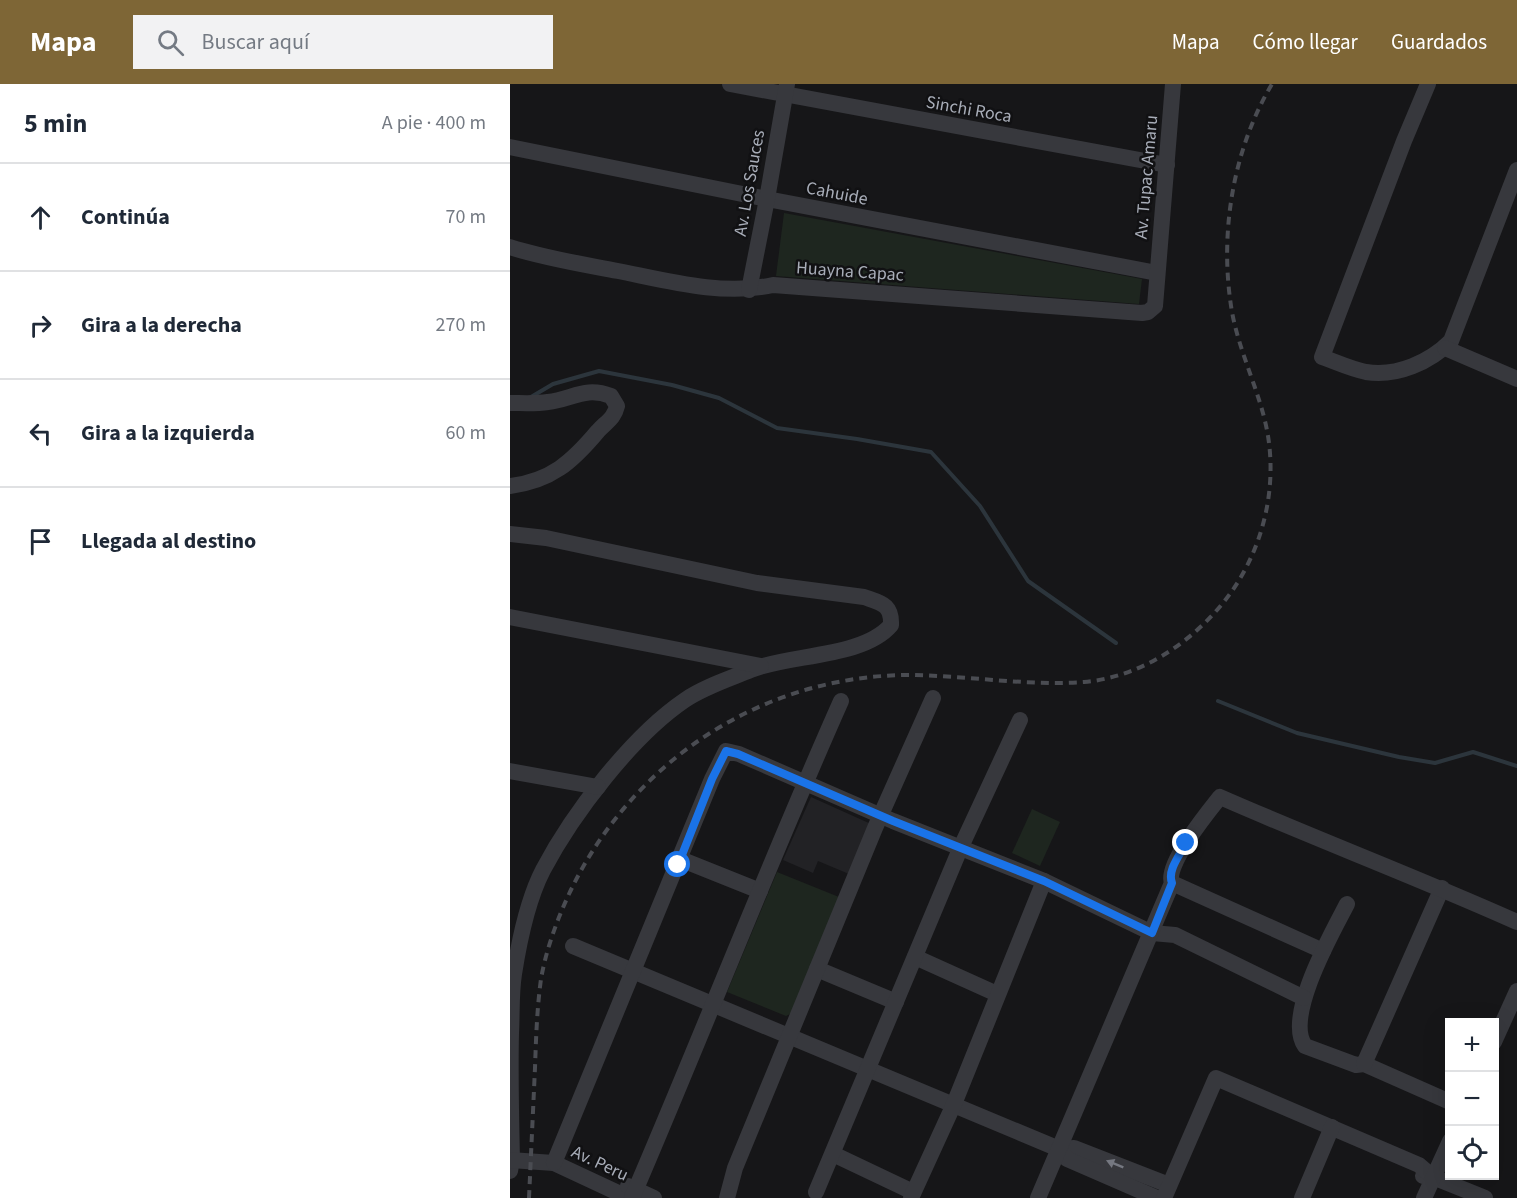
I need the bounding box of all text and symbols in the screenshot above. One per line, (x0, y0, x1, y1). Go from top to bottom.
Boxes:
search box (133, 15, 553, 69)
text: Mapa (30, 22, 97, 62)
icon: search (154, 26, 187, 59)
text: Buscar aquí (202, 26, 309, 58)
text: Mapa (1172, 27, 1220, 57)
text: Cómo llegar (1253, 27, 1358, 57)
text: Guardados (1391, 27, 1487, 57)
street label: Sinchi Roca (924, 90, 1014, 129)
text: 5 min (24, 105, 87, 142)
text: A pie · 400 m (382, 109, 486, 137)
street label: Av. Tupac Amaru (1129, 114, 1164, 240)
street label: Av. Los Sauces (728, 128, 771, 238)
street label: Cahuide (804, 175, 870, 212)
icon: ahead (24, 201, 57, 234)
text: Continúa (81, 201, 170, 233)
text: 70 m (446, 203, 486, 231)
street label: Huayna Capac (795, 255, 905, 288)
icon: right (24, 309, 57, 342)
text: Gira a la derecha (81, 309, 242, 341)
text: 270 m (436, 311, 486, 339)
icon: left (24, 417, 57, 450)
text: Gira a la izquierda (81, 417, 255, 449)
text: 60 m (446, 419, 486, 447)
icon: arrive (24, 525, 57, 558)
text: Llegada al destino (81, 525, 256, 557)
route end (1172, 829, 1198, 855)
route start (664, 851, 690, 877)
map controls (1445, 1018, 1499, 1180)
button: + (1445, 1018, 1499, 1072)
button: − (1445, 1072, 1499, 1126)
button: locate (1445, 1126, 1499, 1180)
street label: Av. Peru (567, 1139, 632, 1188)
one-way arrow (1106, 1159, 1124, 1168)

